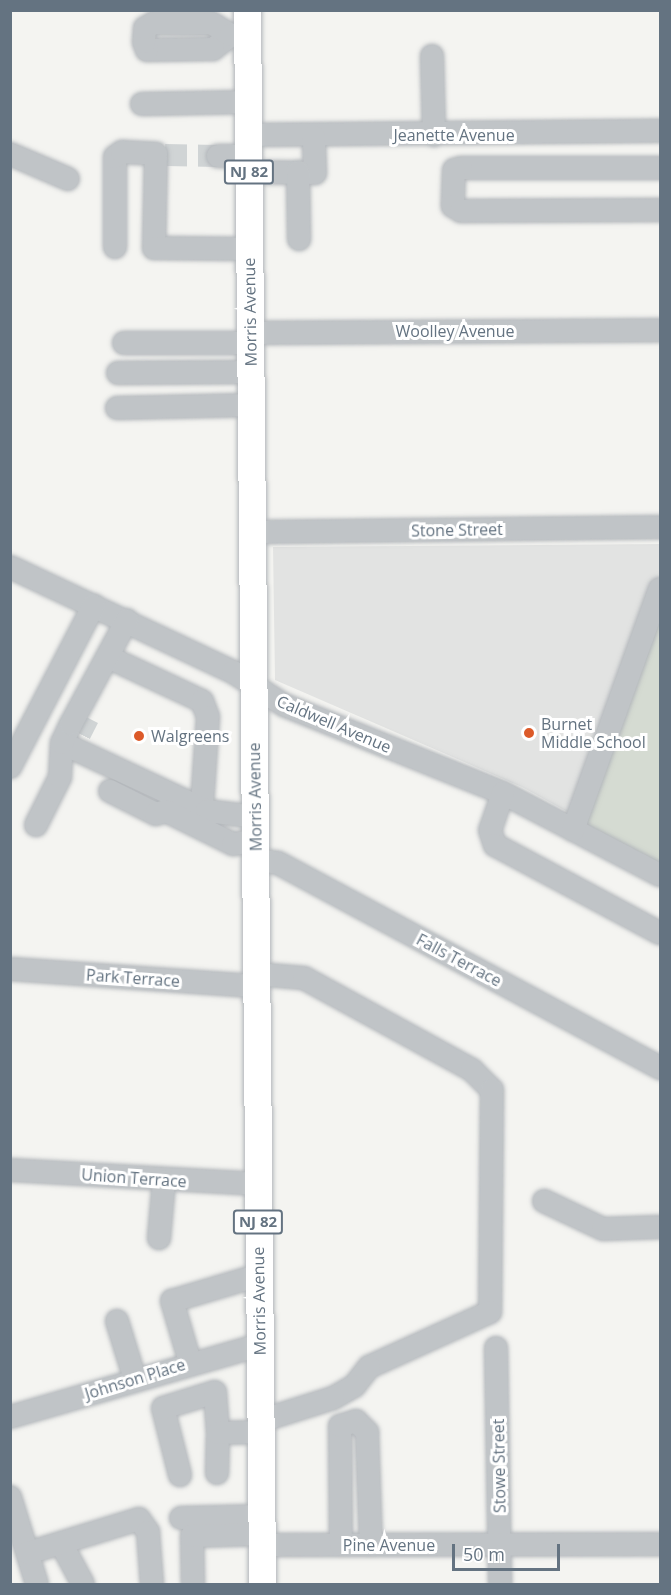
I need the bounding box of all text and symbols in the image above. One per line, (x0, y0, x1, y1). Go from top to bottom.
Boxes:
street label: Jeanette Avenue (393, 125, 515, 145)
road number: NJ 82 (224, 160, 274, 184)
street label: Morris Avenue (239, 258, 261, 366)
street label: Woolley Avenue (396, 321, 514, 341)
street label: Stone Street (411, 520, 503, 540)
street label: Caldwell Avenue (274, 691, 394, 757)
place label: Burnet Middle School (541, 714, 646, 752)
place label: Walgreens (151, 726, 229, 746)
marker: Burnet Middle School (522, 726, 536, 740)
marker: Walgreens (132, 729, 146, 743)
street label: Morris Avenue (244, 743, 266, 851)
street label: Falls Terrace (413, 930, 505, 990)
street label: Park Terrace (85, 965, 181, 991)
street label: Union Terrace (81, 1165, 187, 1191)
road number: NJ 82 (232, 1210, 284, 1234)
street label: Morris Avenue (248, 1247, 270, 1355)
street label: Johnson Place (82, 1355, 188, 1403)
street label: Stowe Street (489, 1419, 509, 1513)
scale bar (455, 1532, 563, 1570)
street label: Pine Avenue (343, 1535, 435, 1555)
text: 50 m (463, 1542, 505, 1566)

